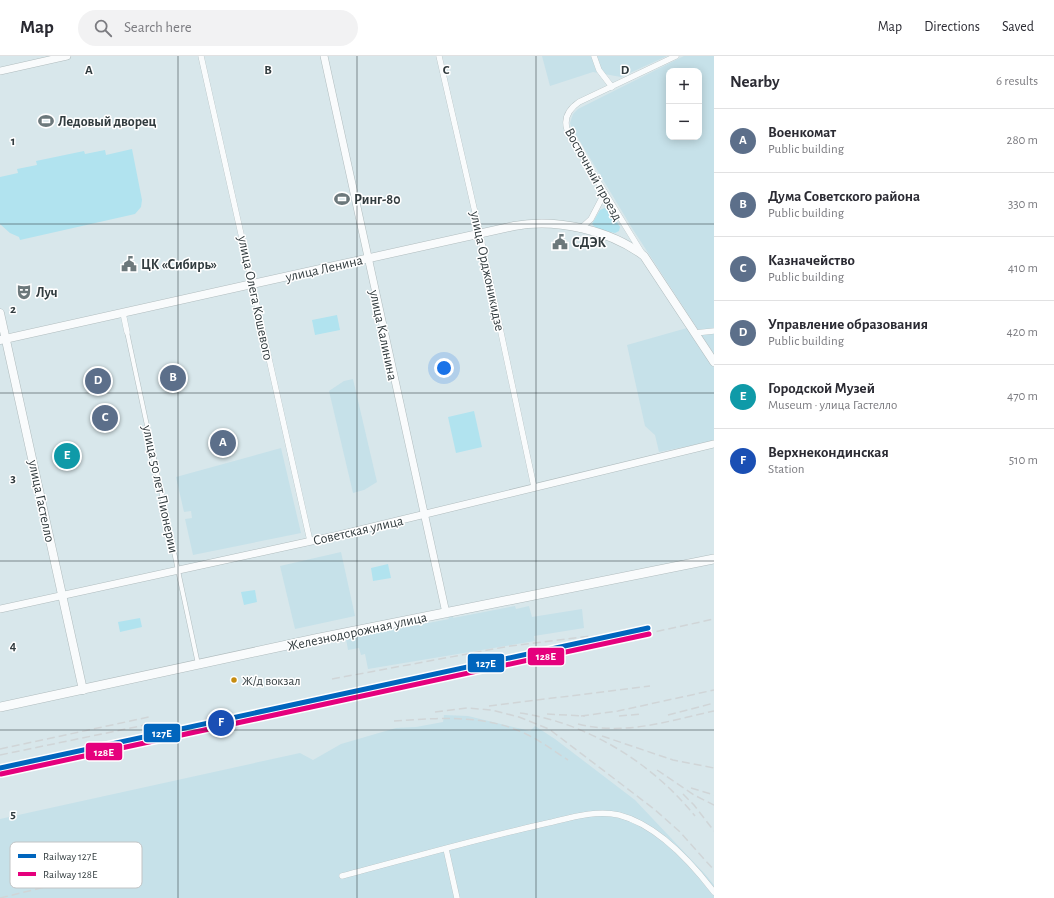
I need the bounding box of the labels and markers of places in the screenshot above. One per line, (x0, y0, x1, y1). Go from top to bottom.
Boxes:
sports icon: Ледовый дворец (37, 112, 55, 130)
place label: Ледовый дворец (58, 115, 157, 129)
sports icon: Ринг-80 (333, 190, 351, 208)
place label: Ринг-80 (354, 193, 400, 207)
public building icon: СДЭК (551, 233, 569, 251)
place label: СДЭК (572, 236, 606, 250)
public building icon: ЦК «Сибирь» (120, 255, 138, 273)
place label: ЦК «Сибирь» (141, 258, 217, 272)
theatre icon: Луч (15, 283, 33, 301)
place label: Луч (36, 286, 58, 300)
pin: B (160, 363, 186, 393)
pin: D (85, 366, 111, 396)
pin: C (92, 403, 118, 433)
pin: A (210, 428, 236, 458)
pin: E (54, 441, 80, 471)
marker: Ж/д вокзал (229, 675, 239, 685)
place label: Ж/д вокзал (242, 675, 301, 688)
pin: F (208, 708, 234, 738)

